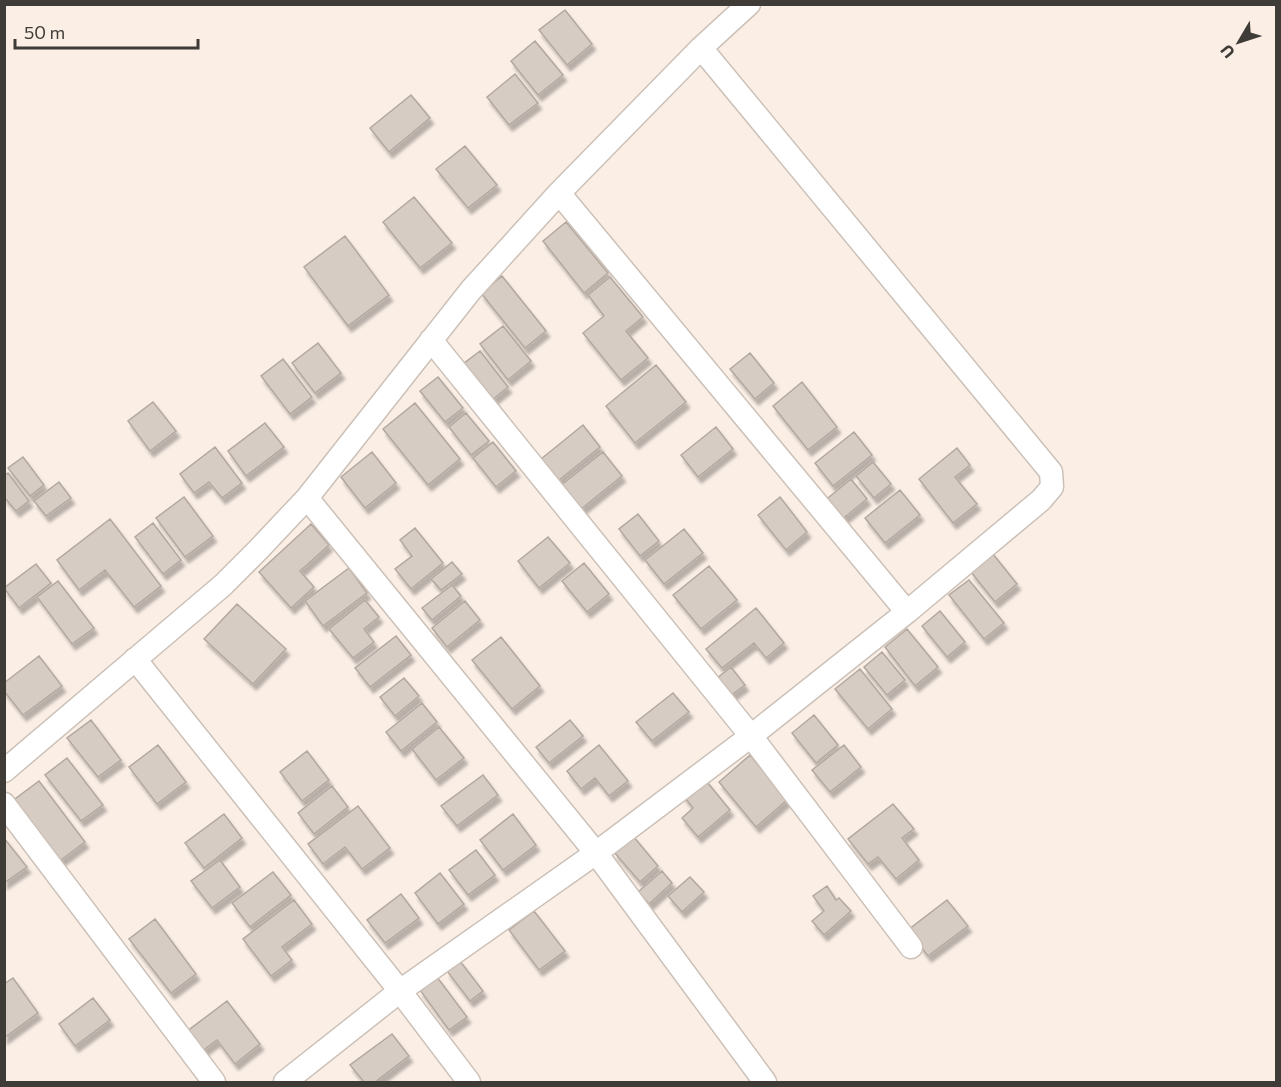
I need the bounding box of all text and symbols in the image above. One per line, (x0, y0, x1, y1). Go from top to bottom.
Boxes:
scale bar (15, 12, 198, 50)
north arrow (1209, 12, 1269, 72)
text: 50 m (24, 21, 65, 43)
text: U (1216, 41, 1238, 62)

